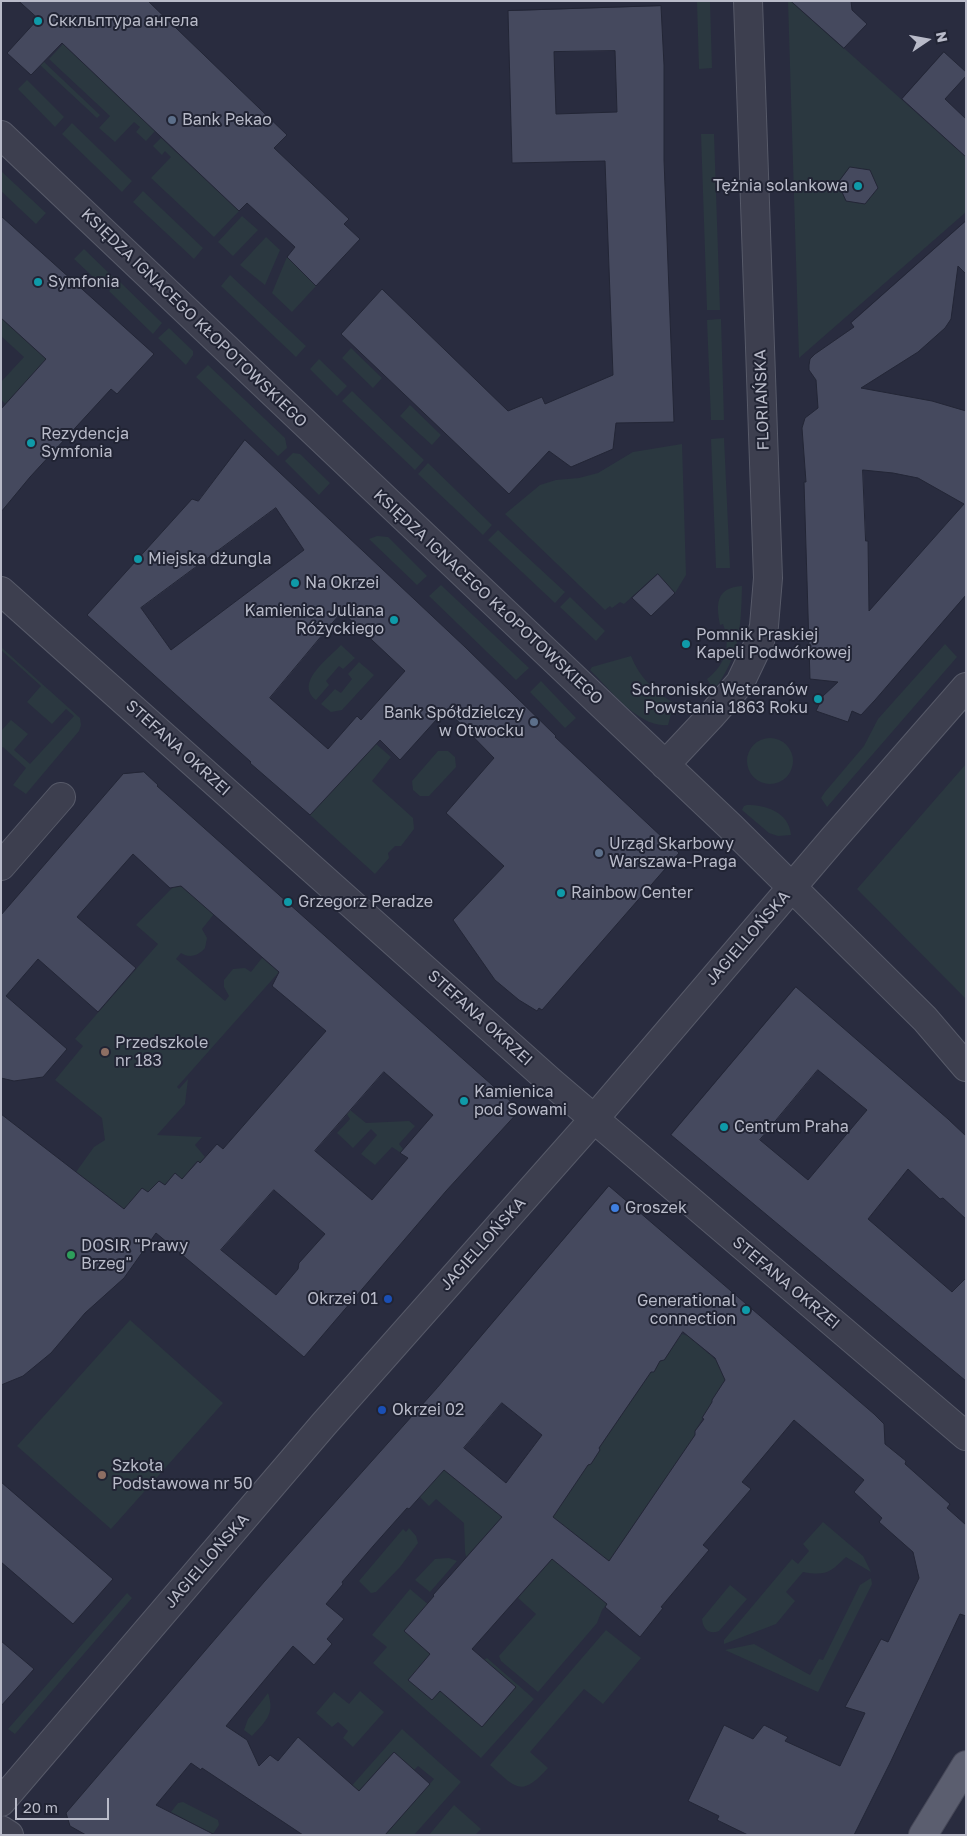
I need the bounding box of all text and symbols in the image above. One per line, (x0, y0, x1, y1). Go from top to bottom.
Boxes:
place label: Сккльптура ангела (48, 11, 198, 31)
marker: Сккльптура ангела (32, 15, 44, 27)
north arrow (902, 15, 952, 65)
text: N (933, 30, 952, 44)
place label: Bank Pekao (182, 110, 272, 130)
marker: Bank Pekao (166, 114, 178, 126)
place label: Tężnia solankowa (713, 176, 848, 196)
marker: Tężnia solankowa (852, 180, 864, 192)
street label: KSIĘDZA IGNACEGO KŁOPOTOWSKIEGO (77, 205, 311, 431)
place label: Symfonia (48, 272, 120, 292)
marker: Symfonia (32, 276, 44, 288)
street label: FLORIAŃSKA (751, 349, 773, 451)
place label: Rezydencja Symfonia (41, 424, 129, 462)
marker: Rezydencja Symfonia (25, 437, 37, 449)
street label: KSIĘDZA IGNACEGO KŁOPOTOWSKIEGO (369, 485, 607, 709)
place label: Miejska dżungla (148, 549, 272, 569)
marker: Miejska dżungla (132, 553, 144, 565)
place label: Na Okrzei (305, 573, 379, 593)
marker: Na Okrzei (289, 577, 301, 589)
place label: Kamienica Juliana Różyckiego (245, 601, 384, 639)
marker: Kamienica Juliana Różyckiego (388, 614, 400, 626)
place label: Pomnik Praskiej Kapeli Podwórkowej (696, 625, 851, 663)
marker: Pomnik Praskiej Kapeli Podwórkowej (680, 638, 692, 650)
place label: Schronisko Weteranów Powstania 1863 Roku (632, 680, 808, 718)
marker: Schronisko Weteranów Powstania 1863 Roku (812, 693, 824, 705)
street label: STEFANA OKRZEI (122, 696, 234, 800)
place label: Bank Spółdzielczy w Otwocku (384, 703, 524, 741)
marker: Bank Spółdzielczy w Otwocku (528, 716, 540, 728)
place label: Urząd Skarbowy Warszawa-Praga (609, 834, 737, 872)
marker: Urząd Skarbowy Warszawa-Praga (593, 847, 605, 859)
place label: Rainbow Center (571, 883, 693, 903)
marker: Rainbow Center (555, 887, 567, 899)
street label: JAGIELLOŃSKA (702, 887, 794, 989)
place label: Grzegorz Peradze (298, 892, 433, 912)
marker: Grzegorz Peradze (282, 896, 294, 908)
street label: STEFANA OKRZEI (424, 966, 536, 1070)
place label: Przedszkole nr 183 (115, 1033, 208, 1071)
marker: Przedszkole nr 183 (99, 1046, 111, 1058)
place label: Kamienica pod Sowami (474, 1082, 567, 1120)
marker: Kamienica pod Sowami (458, 1095, 470, 1107)
place label: Centrum Praha (734, 1117, 849, 1137)
marker: Centrum Praha (718, 1121, 730, 1133)
street label: JAGIELLOŃSKA (436, 1193, 530, 1295)
place label: Groszek (625, 1198, 687, 1218)
marker: Groszek (609, 1202, 621, 1214)
street label: STEFANA OKRZEI (728, 1233, 844, 1333)
place label: DOSIR "Prawy Brzeg" (81, 1236, 188, 1274)
marker: DOSIR "Prawy Brzeg" (65, 1249, 77, 1261)
place label: Okrzei 01 (307, 1289, 378, 1309)
place label: Generational connection (637, 1291, 736, 1329)
marker: Okrzei 01 (382, 1293, 394, 1305)
marker: Generational connection (740, 1304, 752, 1316)
place label: Okrzei 02 (392, 1400, 464, 1420)
marker: Okrzei 02 (376, 1404, 388, 1416)
place label: Szkoła Podstawowa nr 50 (112, 1456, 253, 1494)
marker: Szkoła Podstawowa nr 50 (96, 1469, 108, 1481)
street label: JAGIELLOŃSKA (161, 1510, 253, 1612)
scale bar (18, 1788, 111, 1820)
text: 20 m (23, 1798, 58, 1816)

